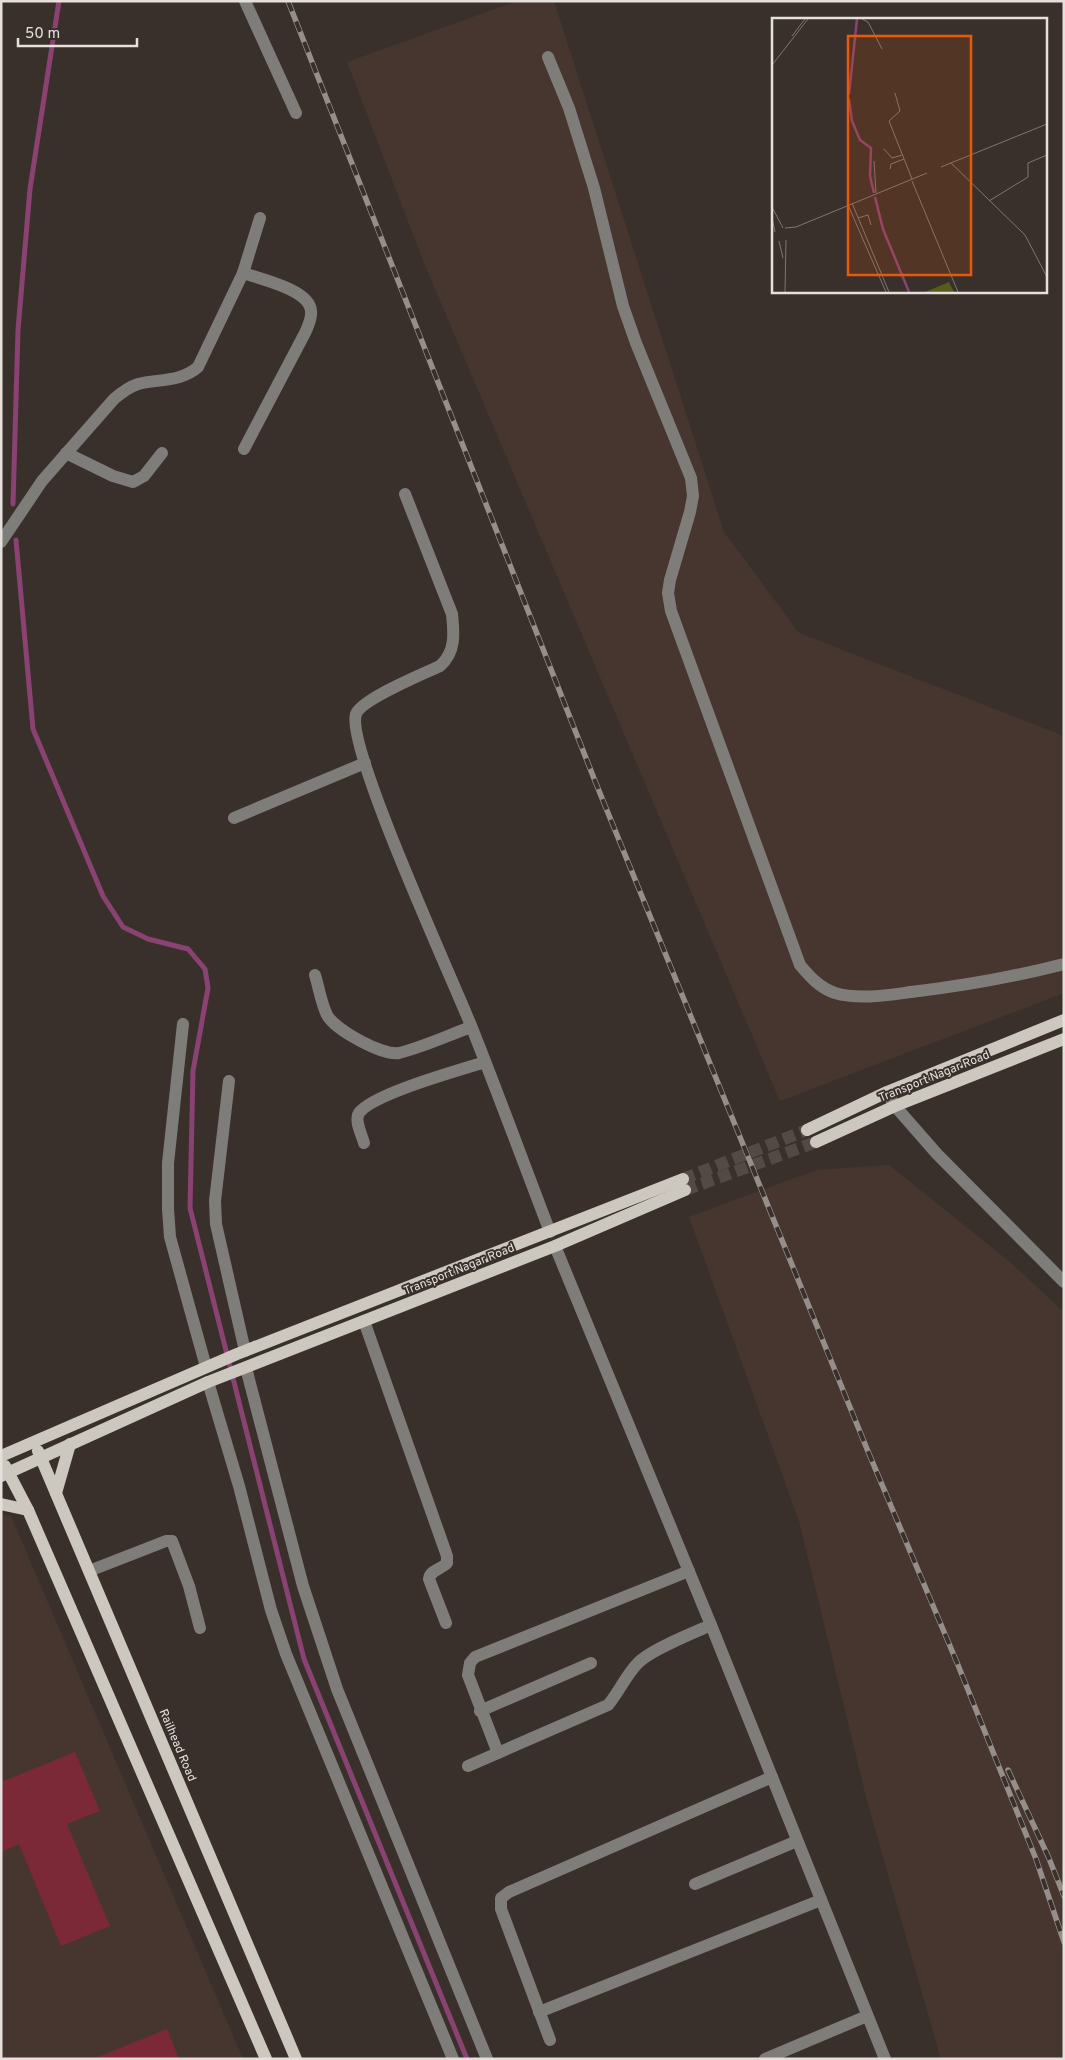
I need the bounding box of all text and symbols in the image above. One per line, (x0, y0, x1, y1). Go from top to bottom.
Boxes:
scale bar (18, 15, 136, 47)
inset map (772, 18, 1048, 292)
text: 50 m (25, 25, 60, 44)
street label: Transport Nagar Road (877, 1047, 992, 1106)
street label: Transport Nagar Road (402, 1240, 517, 1299)
street label: Railhead Road (155, 1707, 200, 1784)

